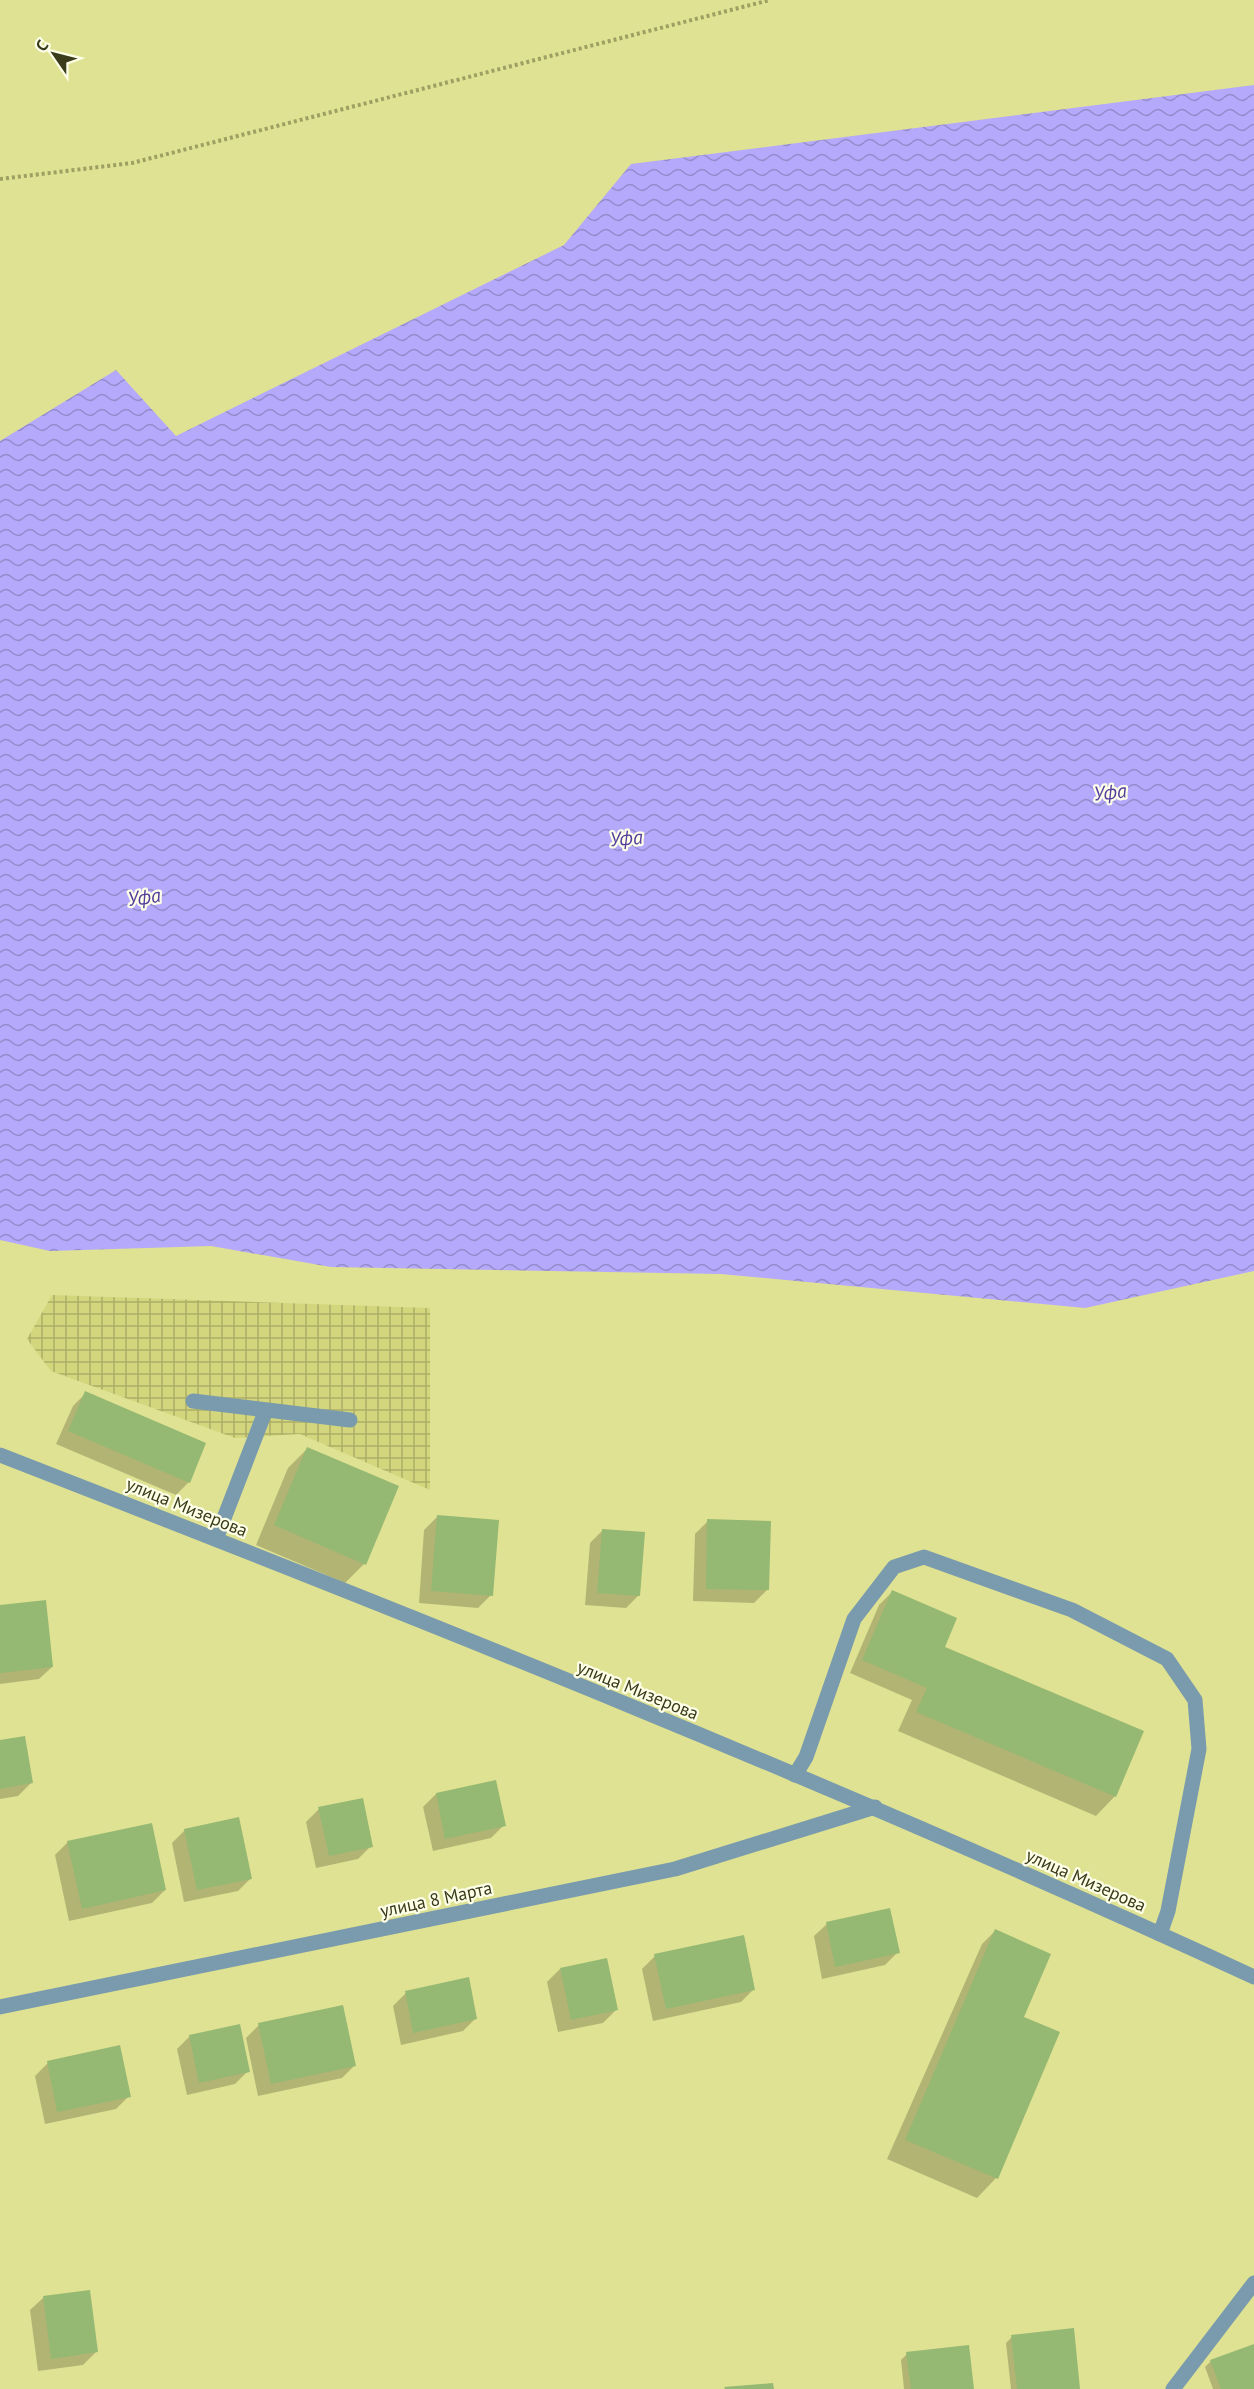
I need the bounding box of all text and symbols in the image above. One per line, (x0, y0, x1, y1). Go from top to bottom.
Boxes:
north arrow (24, 24, 84, 84)
text: С (31, 36, 52, 55)
water label: Уфа (1092, 777, 1128, 807)
water label: Уфа (608, 824, 644, 852)
water label: Уфа (126, 882, 162, 912)
street label: улица Мизерова (123, 1472, 251, 1542)
street label: улица Мизерова (574, 1655, 702, 1725)
street label: улица Мизерова (1022, 1843, 1150, 1917)
street label: улица 8 Марта (378, 1876, 494, 1922)

